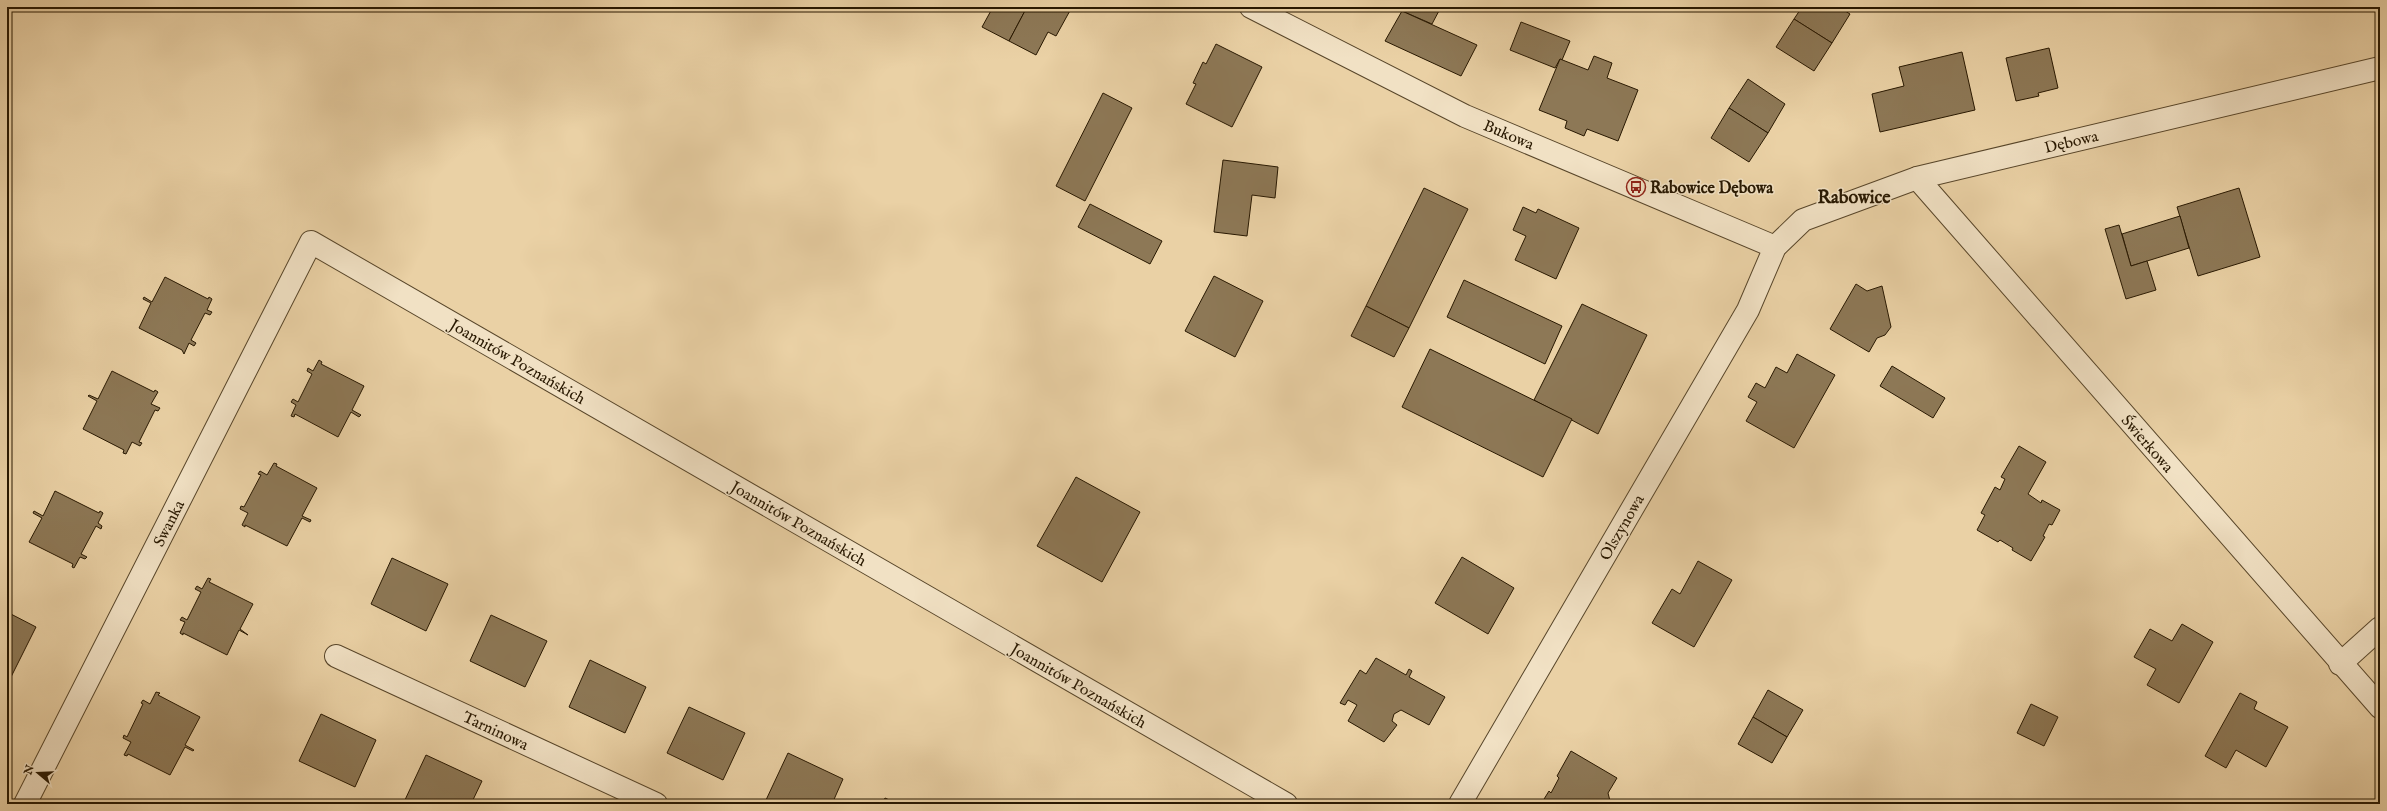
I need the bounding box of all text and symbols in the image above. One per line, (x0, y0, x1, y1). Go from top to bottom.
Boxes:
street label: Bukowa (1480, 116, 1537, 155)
street label: Dębowa (2043, 127, 2100, 159)
bus stop icon: Rabowice Dębowa (1625, 176, 1647, 198)
place label: Rabowice Dębowa (1650, 179, 1774, 199)
district label: Rabowice (1817, 187, 1891, 210)
street label: Joannitów Poznańskich (444, 315, 589, 410)
street label: Świerkowa (2116, 410, 2179, 477)
street label: Joannitów Poznańskich (725, 477, 870, 572)
street label: Olszynowa (1596, 491, 1650, 565)
street label: Swanka (150, 497, 190, 550)
street label: Joannitów Poznańskich (1005, 639, 1150, 734)
street label: Tarninowa (459, 708, 531, 756)
north arrow (18, 753, 58, 793)
text: N (21, 763, 38, 778)

